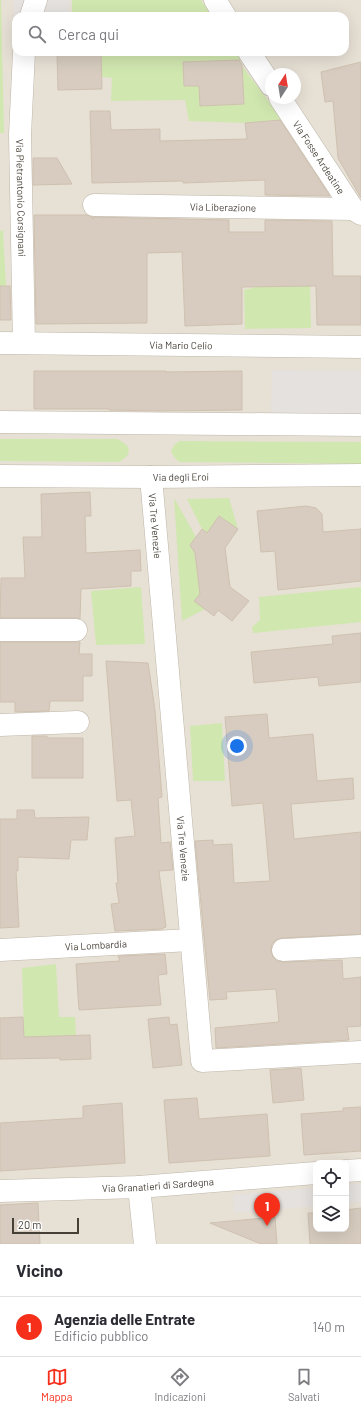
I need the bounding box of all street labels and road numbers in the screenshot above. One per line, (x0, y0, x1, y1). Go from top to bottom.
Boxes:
street label: Via Fosse Ardeatine (291, 118, 348, 196)
street label: Via Pietrantonio Corsignani (14, 139, 28, 257)
street label: Via Liberazione (190, 200, 256, 214)
street label: Via Mario Celio (149, 339, 213, 351)
street label: Via degli Eroi (153, 470, 209, 483)
street label: Via Tre Venezie (146, 493, 164, 559)
street label: Via Tre Venezie (175, 815, 192, 882)
street label: Via Lombardia (64, 937, 127, 953)
street label: Via Granatieri di Sardegna (102, 1175, 214, 1194)

